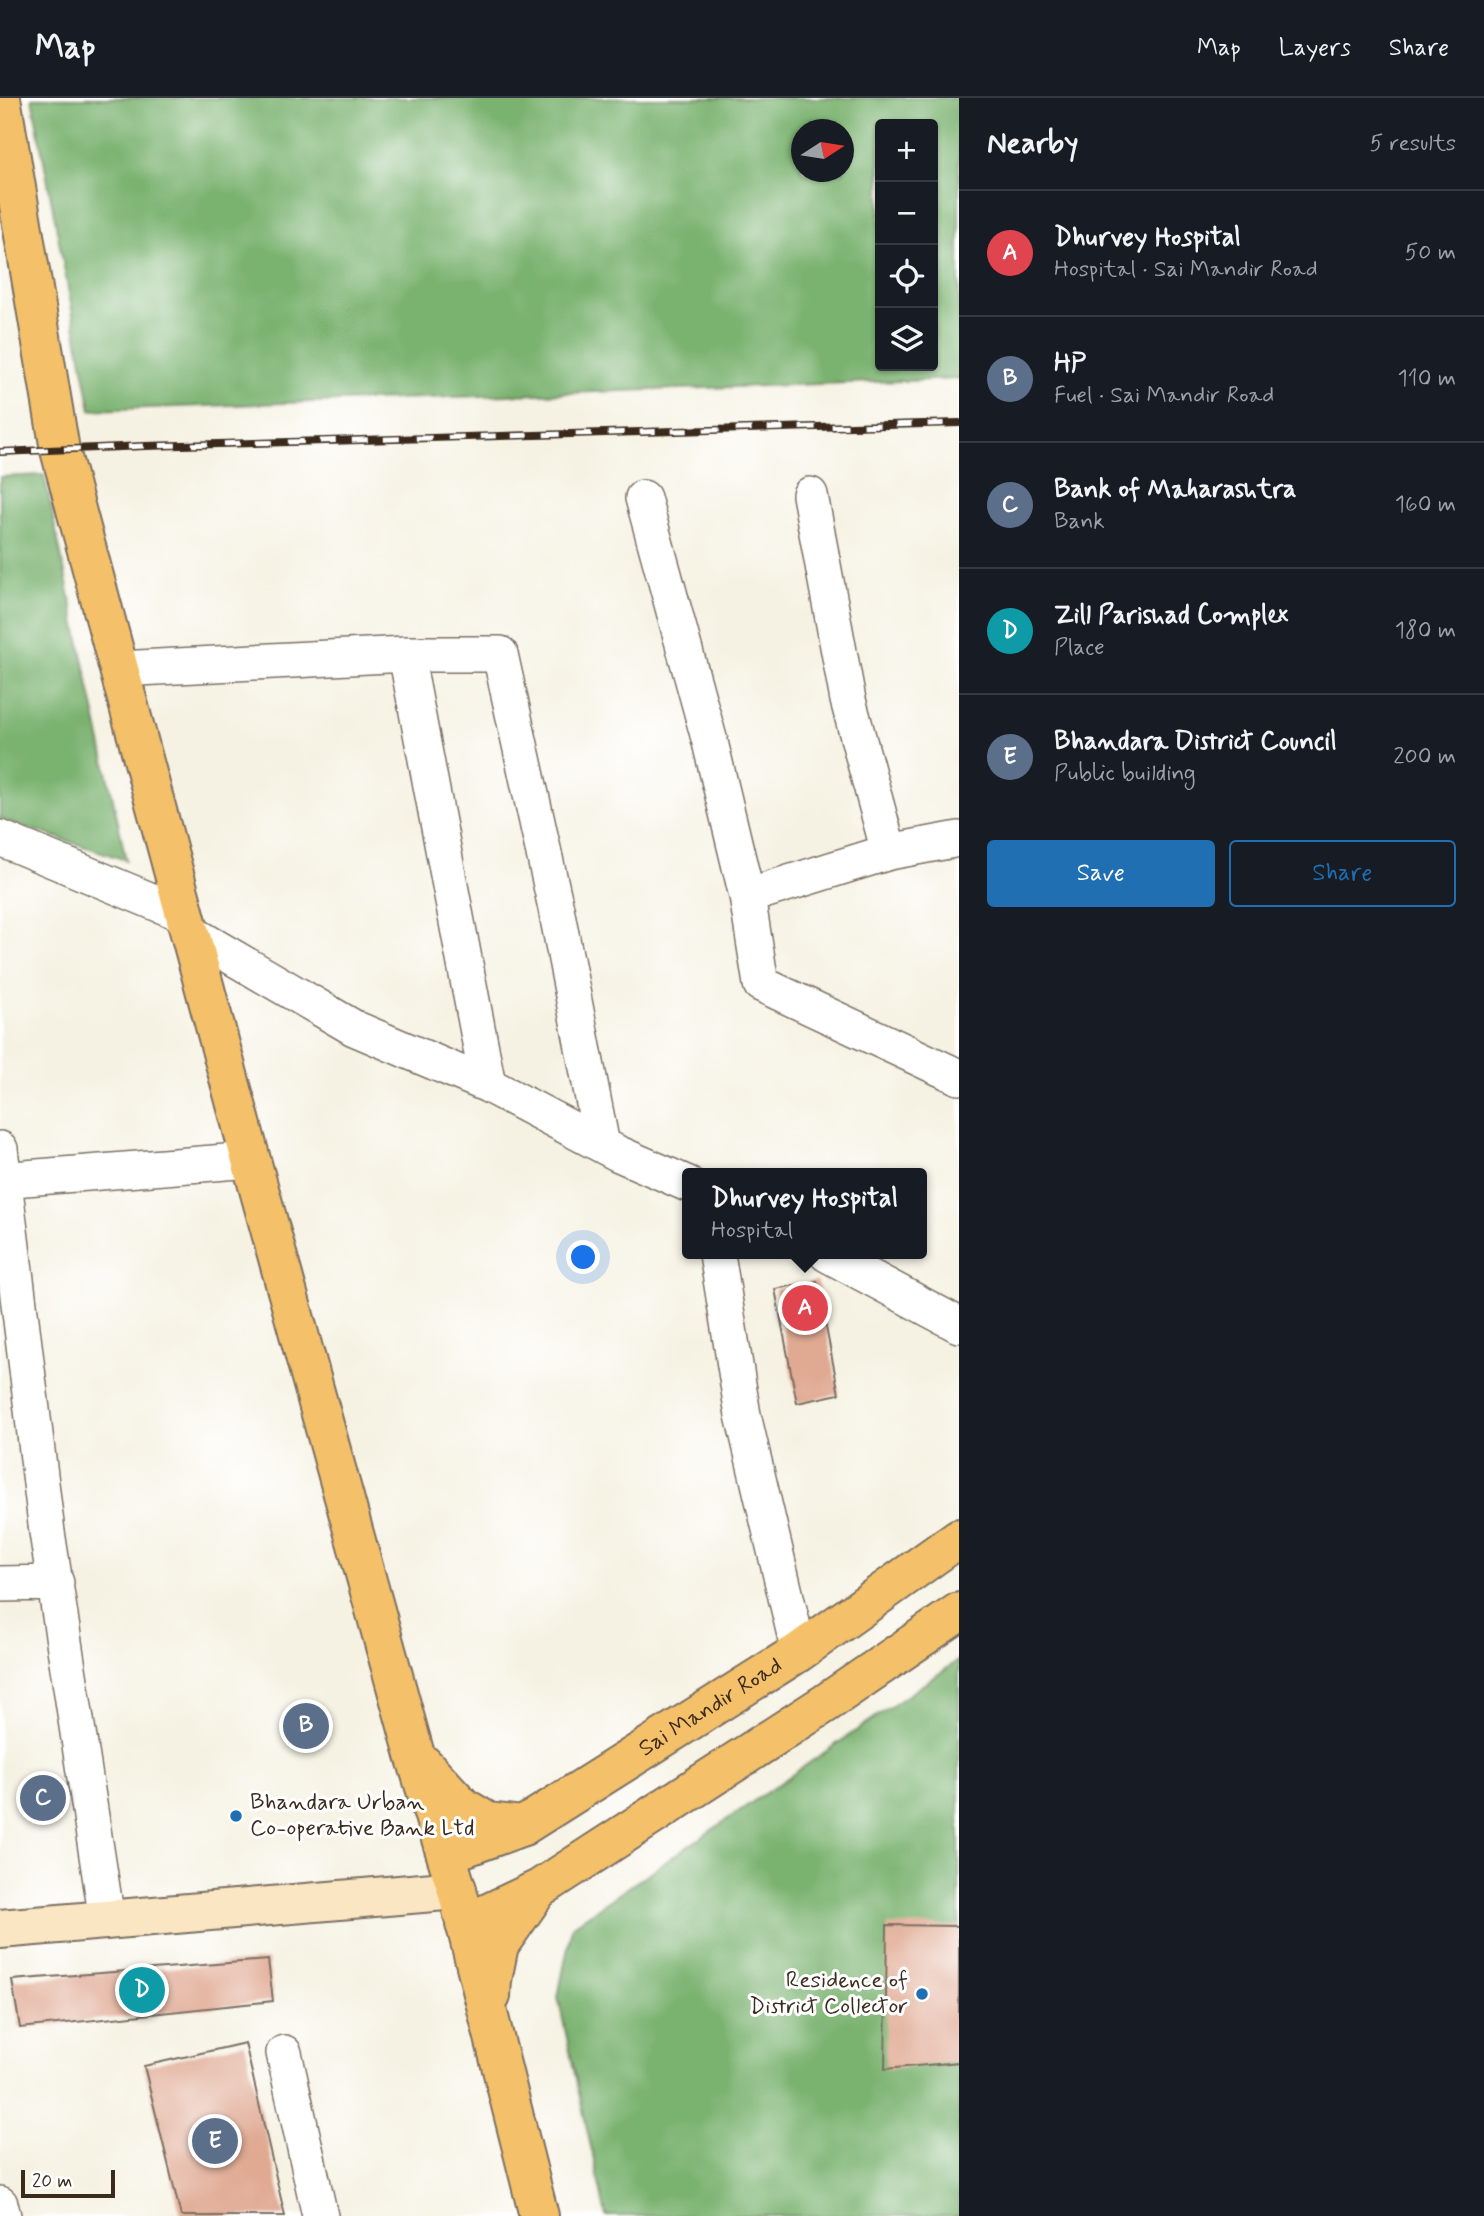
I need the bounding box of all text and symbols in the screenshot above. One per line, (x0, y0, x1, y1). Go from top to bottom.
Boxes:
text: Map (35, 26, 95, 70)
text: Map (1197, 33, 1241, 64)
text: Layers (1279, 33, 1351, 64)
text: Share (1389, 33, 1449, 64)
north arrow (791, 119, 854, 182)
map controls (875, 119, 938, 371)
button: + (875, 119, 938, 182)
text: Nearby (987, 124, 1078, 163)
text: 5 results (1370, 129, 1456, 159)
button: − (875, 182, 938, 245)
text: Dhurvey Hospital (1054, 221, 1241, 255)
text: A (1002, 238, 1018, 268)
text: 50 m (1405, 238, 1456, 268)
button: locate (875, 245, 938, 308)
text: Hospital · Sai Mandir Road (1054, 255, 1318, 285)
button: layers (875, 308, 938, 371)
text: HP (1054, 347, 1086, 381)
text: B (1003, 364, 1017, 394)
text: 110 m (1397, 364, 1456, 394)
text: Fuel · Sai Mandir Road (1054, 381, 1274, 411)
text: Bank of Maharashtra (1054, 473, 1296, 507)
text: C (1002, 490, 1018, 520)
text: 160 m (1395, 490, 1456, 520)
text: Bank (1054, 507, 1105, 537)
text: Zill Parishad Complex (1054, 599, 1288, 633)
text: D (1002, 616, 1018, 646)
text: 180 m (1395, 616, 1456, 646)
text: Place (1054, 633, 1105, 663)
text: Bhandara District Council (1054, 725, 1337, 759)
text: E (1003, 742, 1017, 772)
text: 200 m (1393, 742, 1456, 772)
text: Public building (1054, 759, 1196, 789)
button: Save (987, 840, 1215, 907)
button: Share (1229, 840, 1456, 907)
popup (682, 1168, 927, 1259)
text: Dhurvey Hospital (711, 1182, 898, 1216)
text: Hospital (711, 1216, 793, 1246)
your location (566, 1240, 600, 1274)
pin: A (782, 1282, 828, 1334)
street label: Sai Mandir Road (633, 1651, 788, 1764)
pin: B (283, 1700, 329, 1752)
pin: C (20, 1772, 66, 1824)
place label: Bhandara Urban Co-operative Bank Ltd (250, 1788, 475, 1844)
marker: Bhandara Urban Co-operative Bank Ltd (228, 1808, 244, 1824)
pin: D (119, 1964, 165, 2016)
place label: Residence of District Collector (749, 1966, 908, 2022)
marker: Residence of District Collector (914, 1986, 930, 2002)
pin: E (192, 2115, 238, 2167)
scale bar (21, 2167, 116, 2199)
text: 20 m (32, 2169, 72, 2194)

